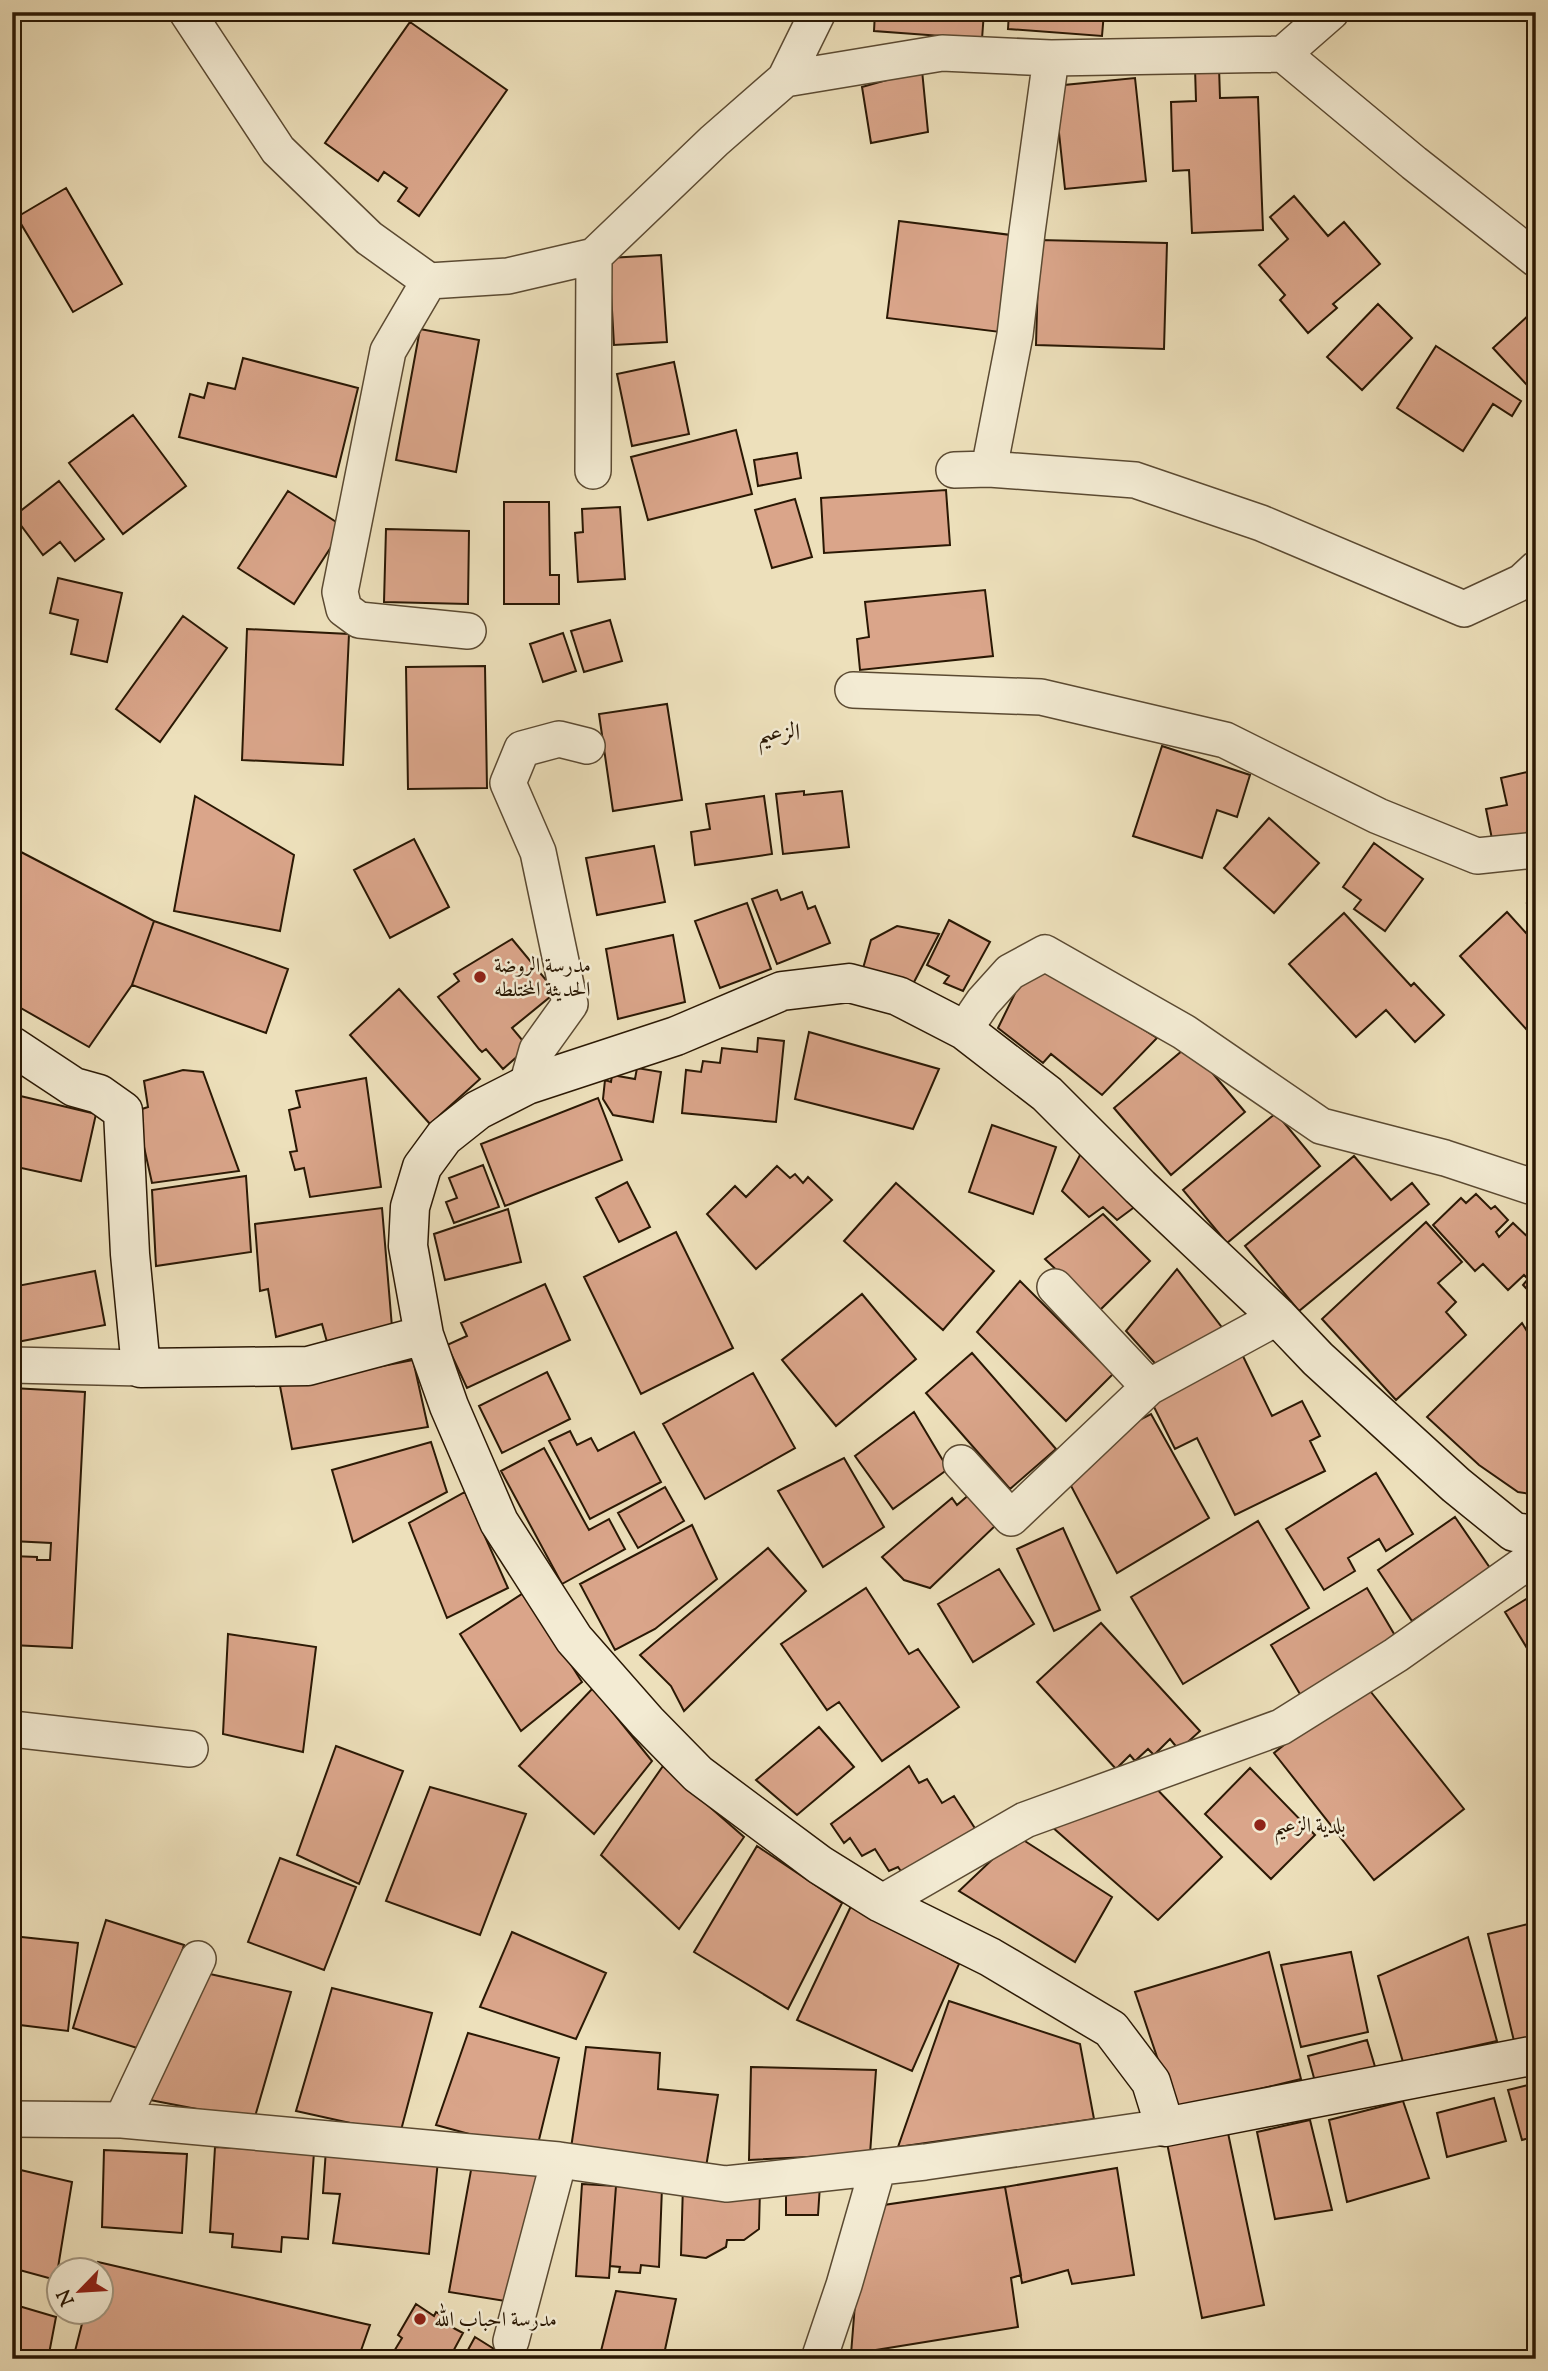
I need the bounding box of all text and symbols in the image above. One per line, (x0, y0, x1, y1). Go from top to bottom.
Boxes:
district label: الزعيم (758, 717, 800, 756)
place label: مدرسة الروضة الحديثة المختلطه (494, 952, 591, 1006)
marker: مدرسة الروضة الحديثة المختلطه (472, 969, 488, 985)
place label: بلدية الزعيم (1274, 1812, 1346, 1846)
marker: بلدية الزعيم (1252, 1817, 1268, 1833)
north arrow (46, 2256, 116, 2326)
text: N (51, 2285, 82, 2310)
place label: مدرسة احباب الله (434, 2302, 557, 2336)
marker: مدرسة احباب الله (412, 2311, 428, 2327)

